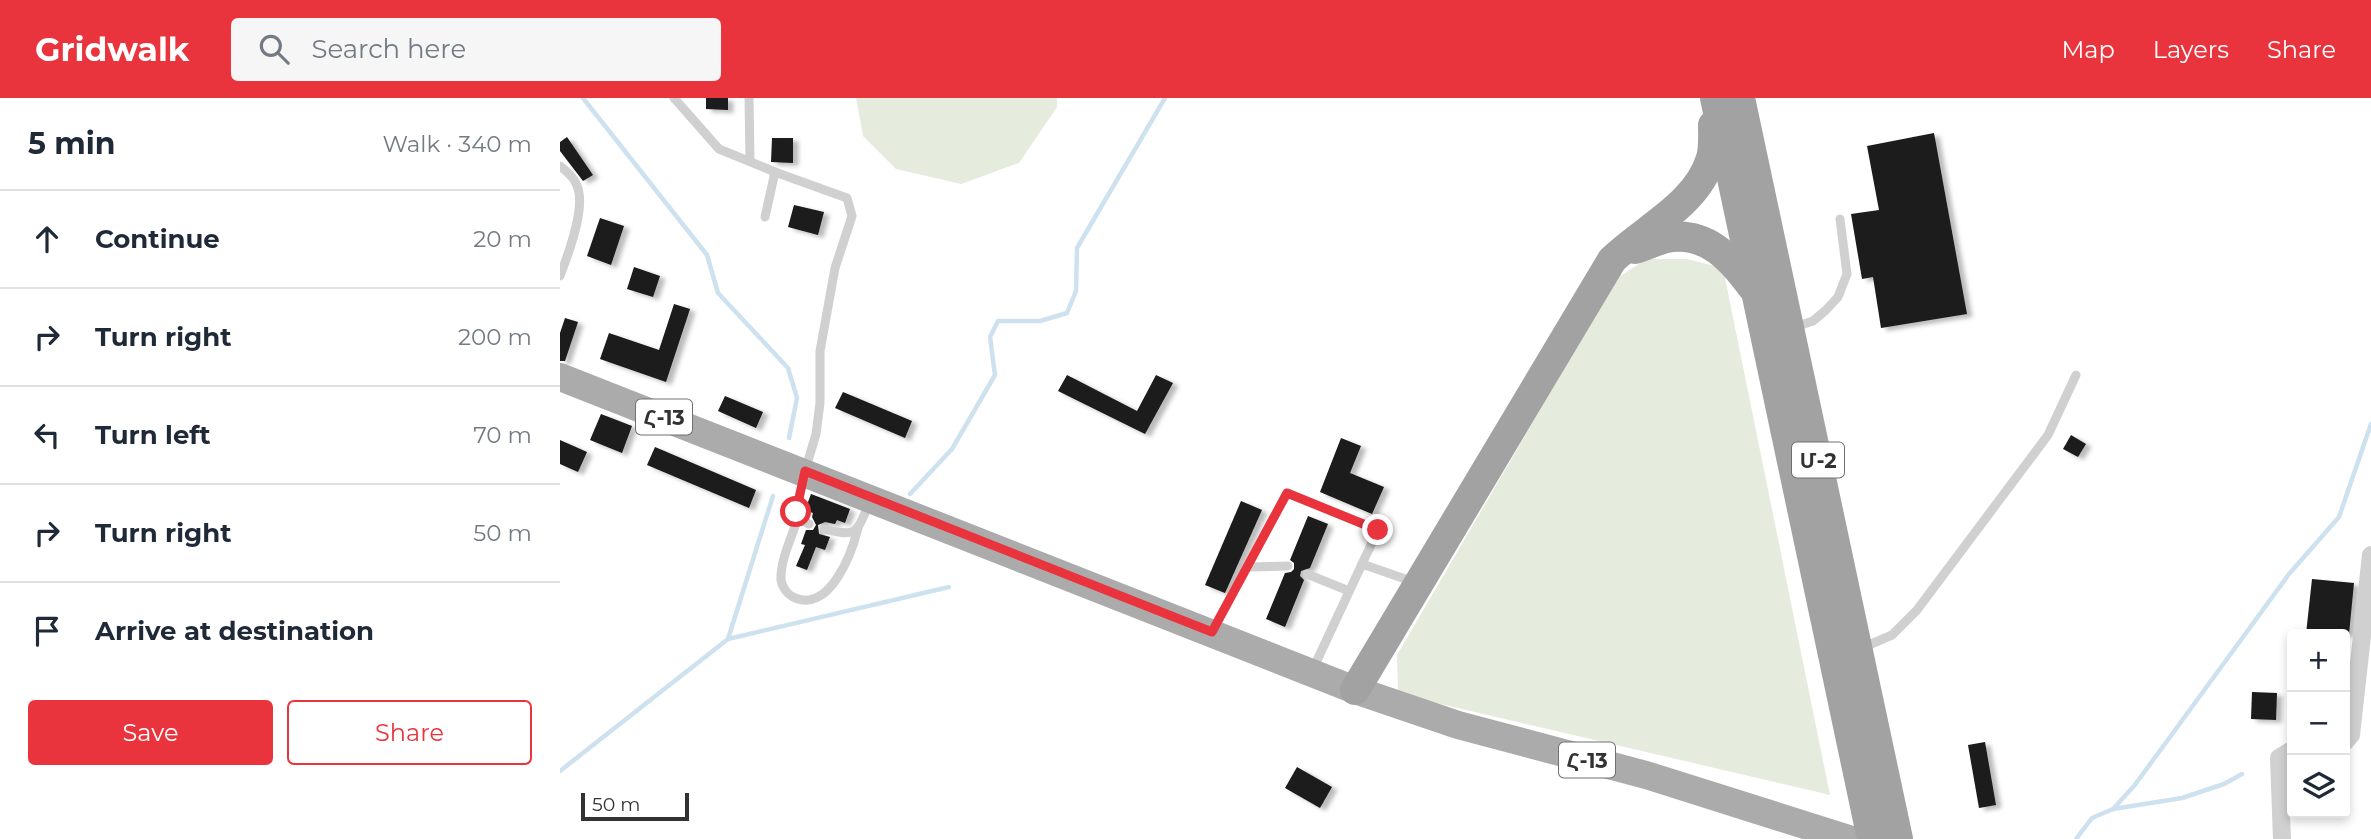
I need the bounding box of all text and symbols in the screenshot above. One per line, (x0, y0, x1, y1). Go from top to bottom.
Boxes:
search box (231, 18, 721, 81)
text: Gridwalk (35, 29, 189, 69)
icon: search (255, 30, 293, 68)
text: Search here (311, 33, 466, 65)
text: Map (2061, 35, 2115, 64)
text: Layers (2153, 35, 2229, 64)
text: Share (2267, 35, 2336, 64)
text: 5 min (28, 125, 116, 162)
text: Walk · 340 m (383, 130, 532, 158)
icon: ahead (28, 220, 66, 258)
text: Continue (95, 223, 220, 255)
text: 20 m (473, 225, 532, 253)
icon: right (28, 318, 66, 356)
text: Turn right (95, 321, 231, 353)
text: 200 m (458, 323, 532, 351)
road number: Հ-13 (636, 400, 692, 434)
icon: left (28, 416, 66, 454)
text: Turn left (95, 419, 211, 451)
text: 70 m (473, 421, 532, 449)
road number: Մ-2 (1792, 442, 1844, 478)
route start (780, 496, 811, 527)
icon: right (28, 514, 66, 552)
route end (1362, 514, 1393, 545)
text: Turn right (95, 517, 231, 549)
text: 50 m (473, 519, 532, 547)
icon: arrive (28, 612, 66, 650)
text: Arrive at destination (95, 615, 374, 647)
map controls (2287, 629, 2350, 818)
button: + (2287, 629, 2350, 692)
button: − (2287, 692, 2350, 755)
button: Save (28, 700, 273, 765)
button: Share (287, 700, 532, 765)
road number: Հ-13 (1559, 742, 1615, 778)
button: layers (2287, 755, 2350, 818)
scale bar (581, 790, 690, 822)
text: 50 m (592, 793, 640, 816)

